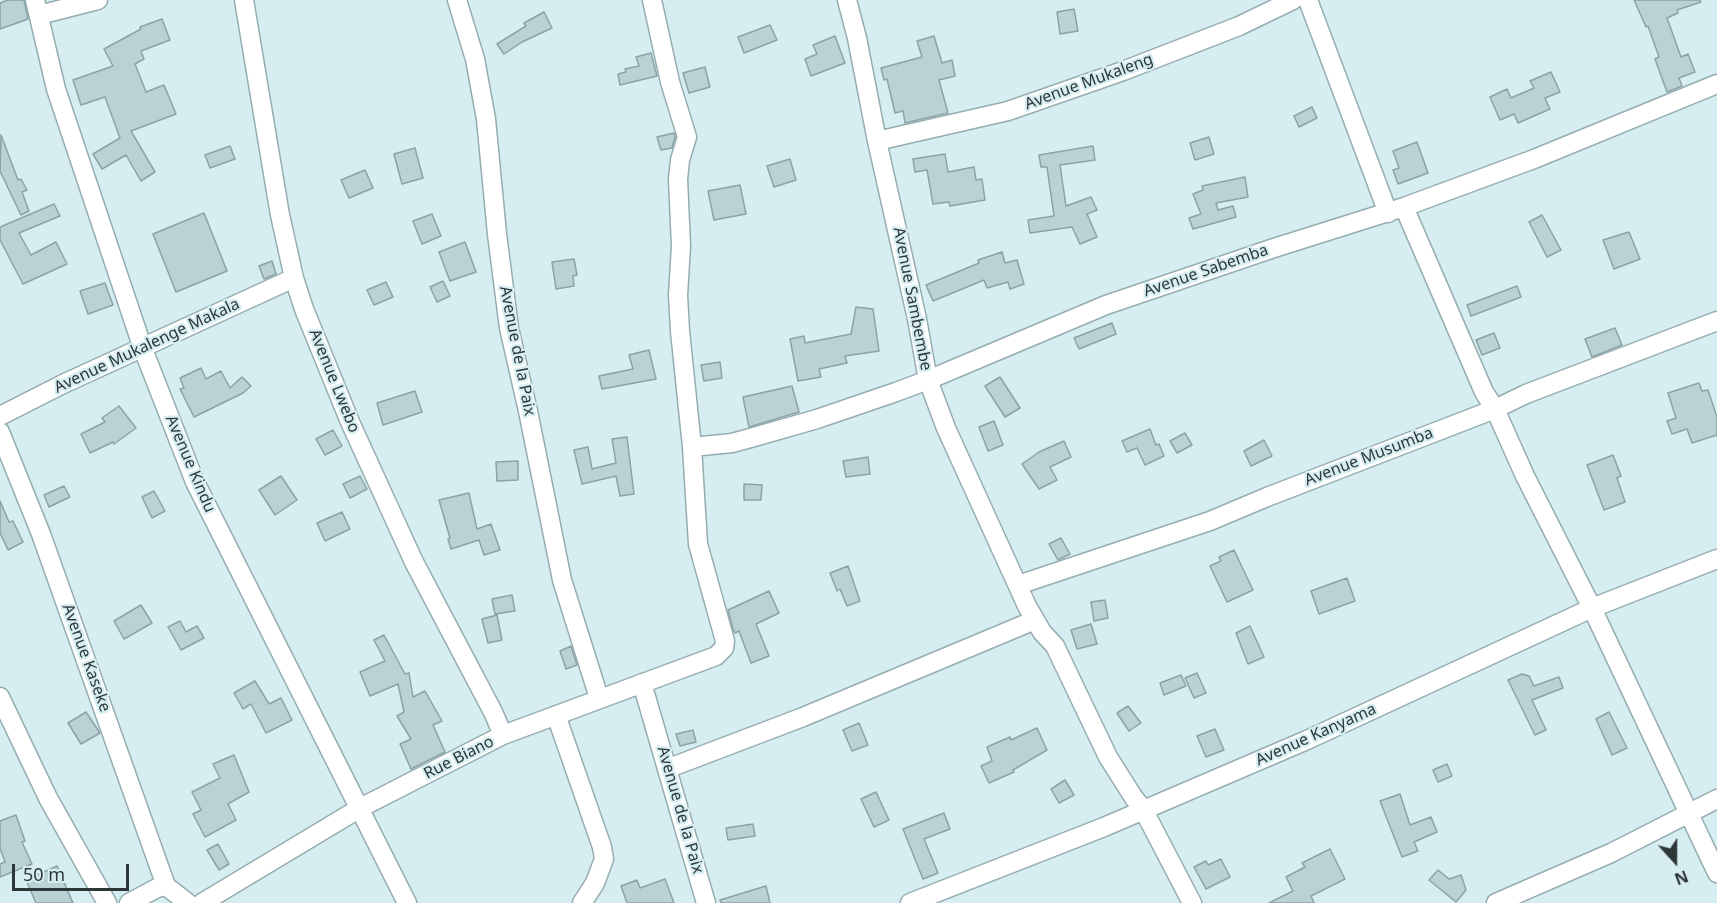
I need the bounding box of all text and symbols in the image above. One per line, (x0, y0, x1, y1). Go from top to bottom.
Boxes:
street label: Avenue Mukaleng (1022, 50, 1156, 114)
street label: Avenue Sambembe (889, 226, 935, 372)
street label: Avenue Sabemba (1141, 241, 1271, 301)
street label: Avenue de la Paix (495, 284, 539, 418)
street label: Avenue Mukalenge Makala (51, 295, 243, 397)
street label: Avenue Lwebo (305, 326, 363, 436)
street label: Avenue Kindu (161, 412, 219, 516)
street label: Avenue Musumba (1302, 424, 1436, 490)
street label: Avenue Kaseke (58, 601, 114, 715)
street label: Avenue Kanyama (1253, 700, 1379, 770)
street label: Rue Biano (421, 732, 497, 784)
street label: Avenue de la Paix (653, 744, 707, 876)
north arrow (1645, 831, 1705, 891)
scale bar (15, 852, 132, 890)
text: 50 m (23, 862, 65, 886)
text: N (1671, 865, 1691, 890)

